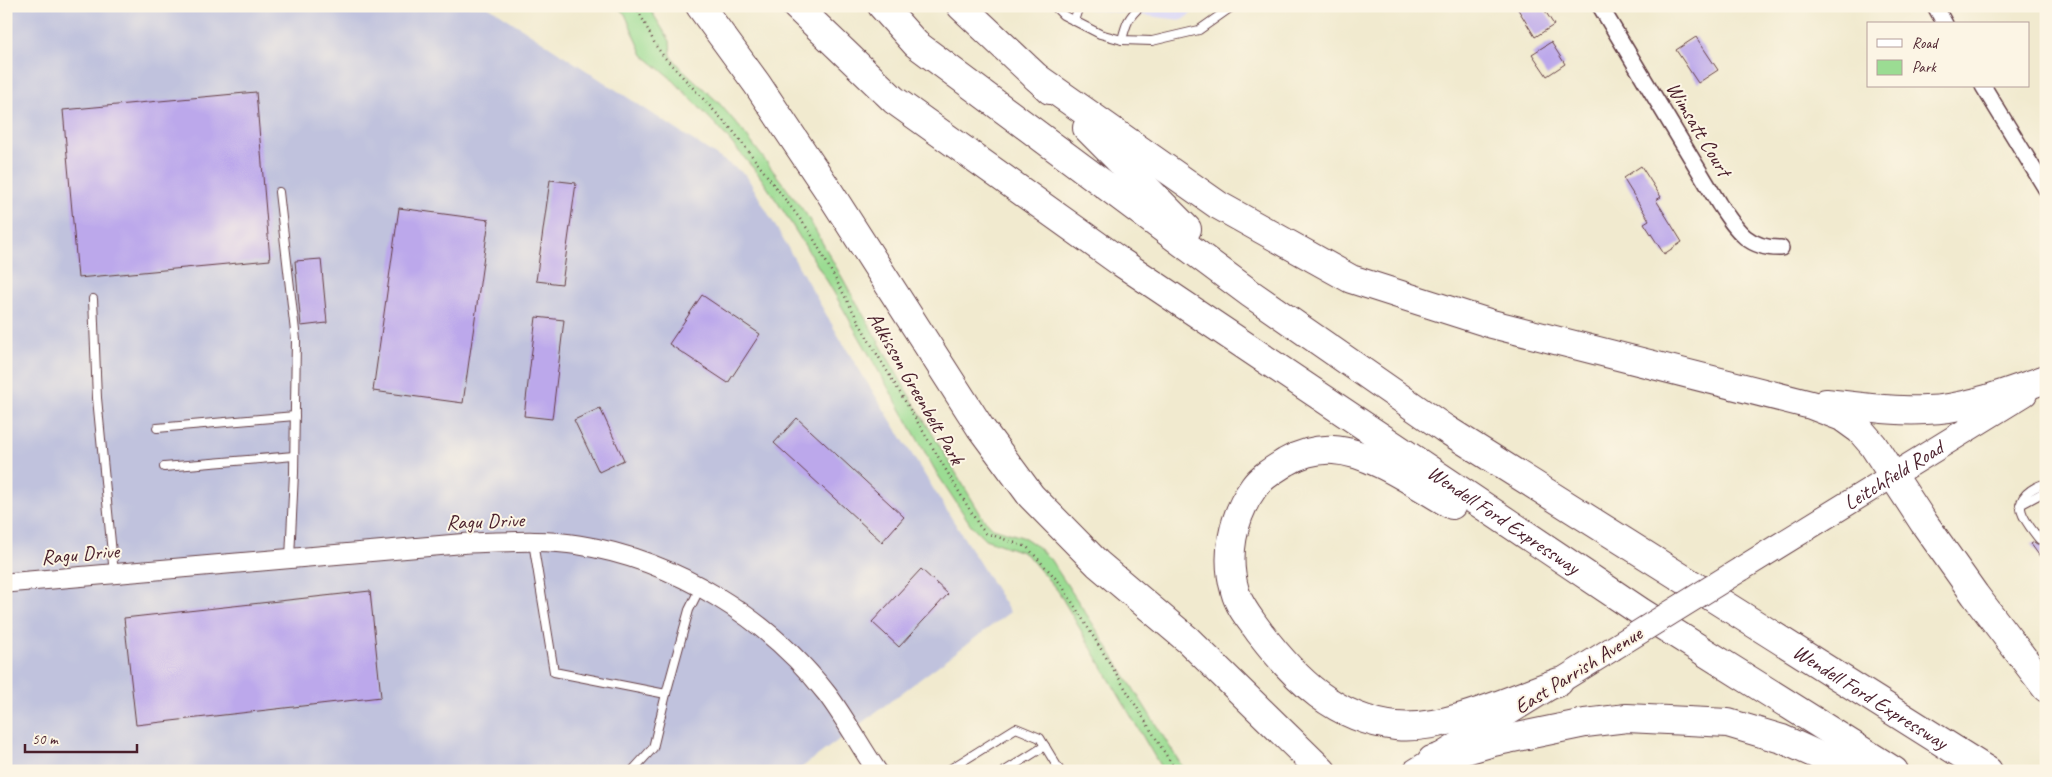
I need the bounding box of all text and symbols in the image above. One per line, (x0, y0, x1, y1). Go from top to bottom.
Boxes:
legend (1867, 22, 2030, 88)
text: Road (1912, 34, 1939, 53)
text: Park (1912, 58, 1937, 77)
street label: Wimsatt Court (1661, 77, 1739, 184)
street label: Adkisson Greenbelt Park (862, 307, 971, 470)
street label: Leitchfield Road (1839, 433, 1950, 516)
street label: Wendell Ford Expressway (1423, 459, 1586, 581)
street label: Ragu Drive (446, 507, 527, 535)
street label: Ragu Drive (40, 537, 122, 570)
street label: East Parrish Avenue (1509, 620, 1648, 720)
street label: Wendell Ford Expressway (1788, 638, 1954, 756)
scale bar (25, 722, 138, 754)
text: 50 m (32, 730, 59, 749)

